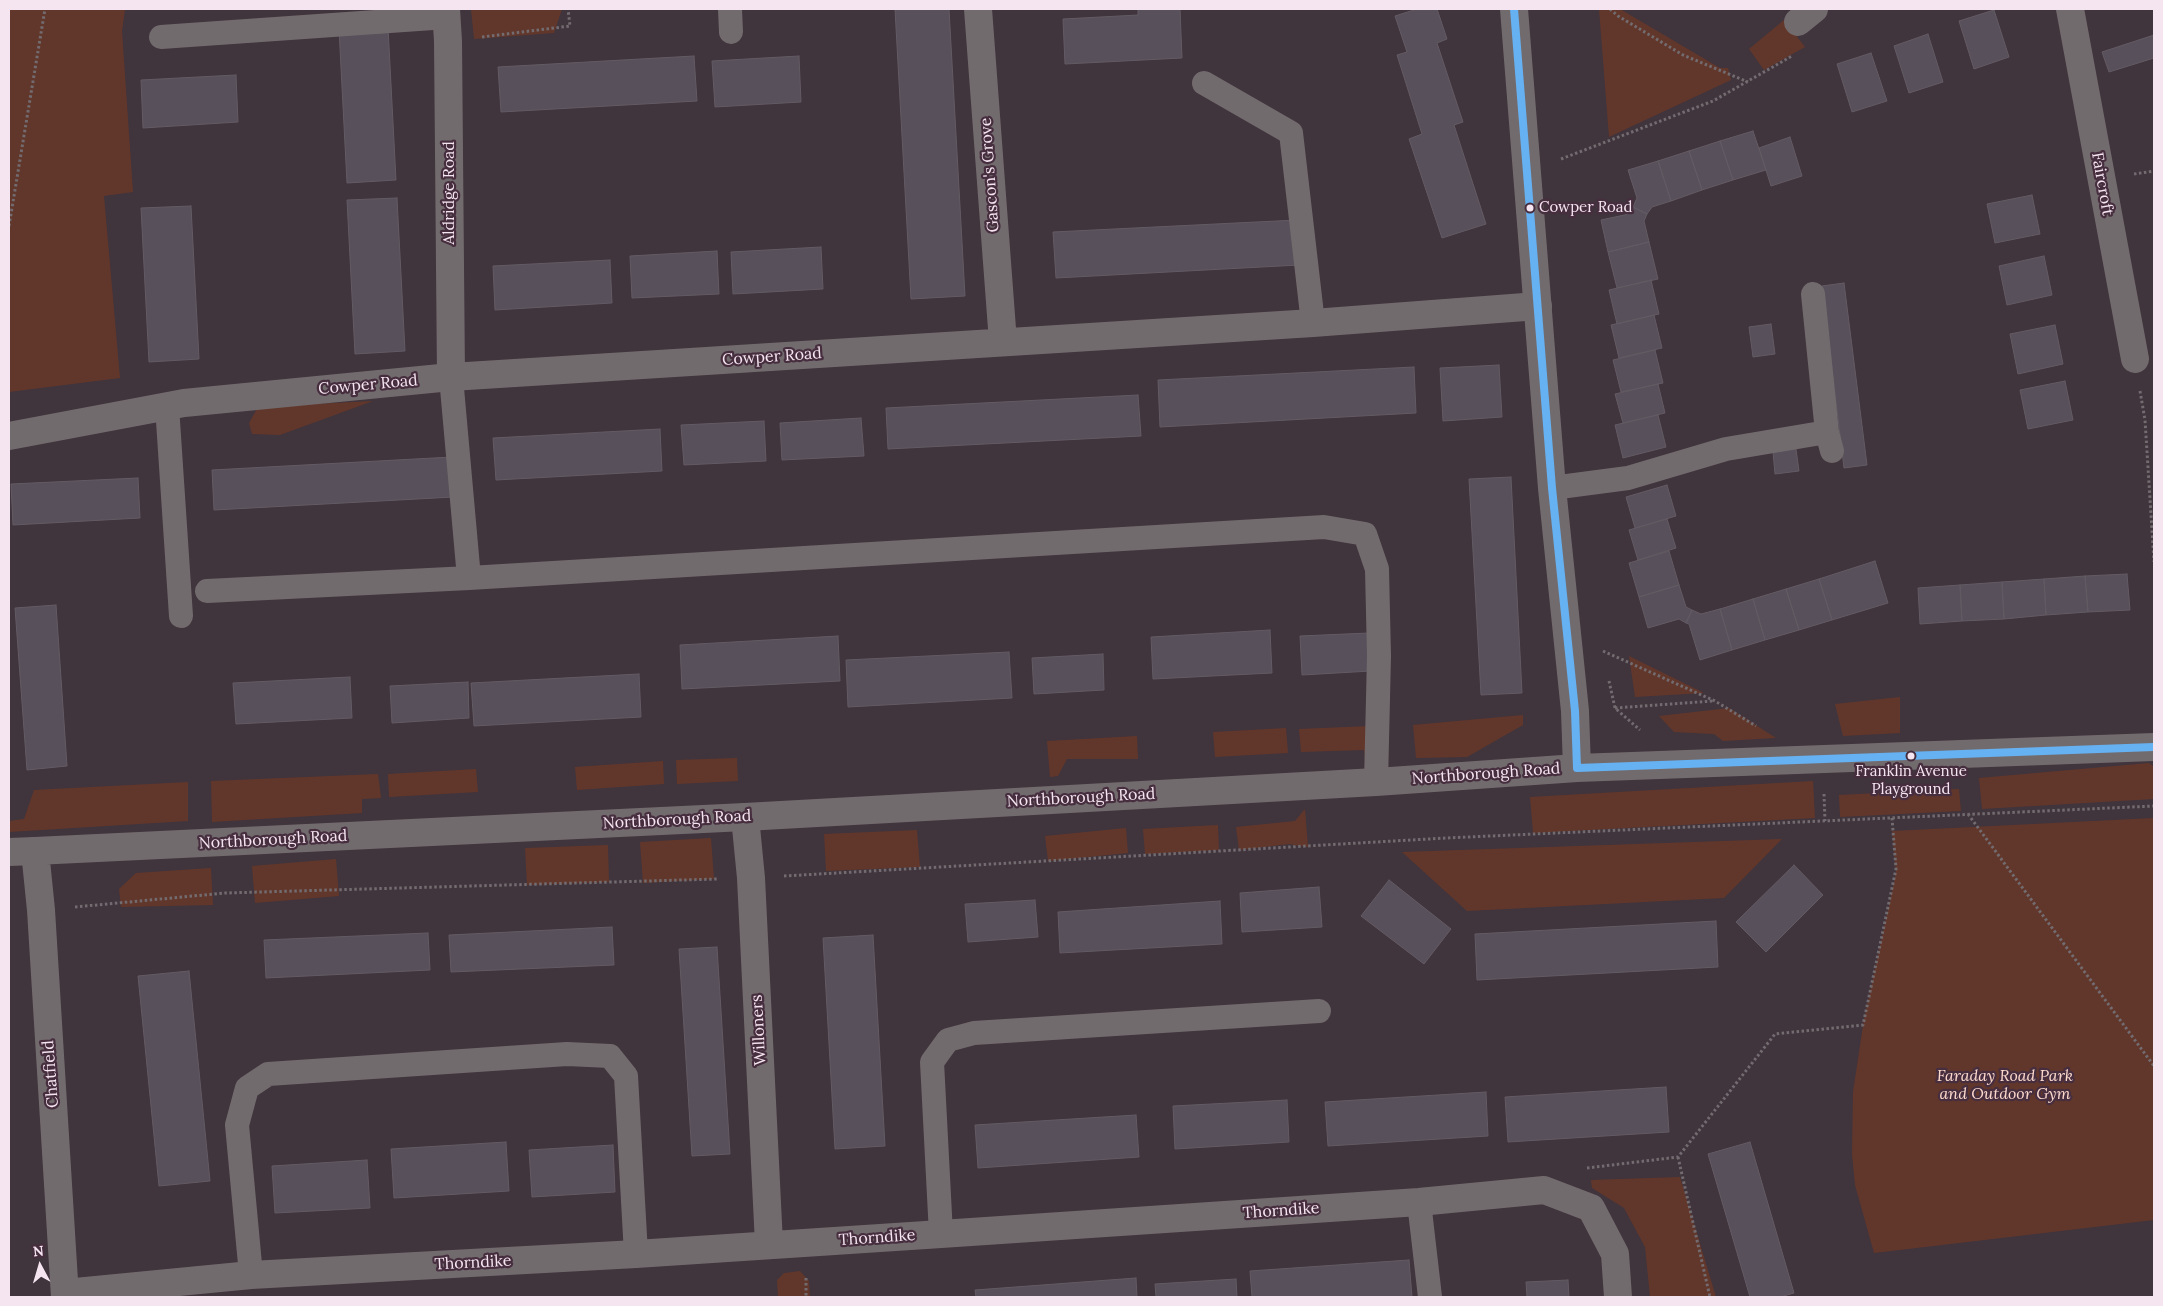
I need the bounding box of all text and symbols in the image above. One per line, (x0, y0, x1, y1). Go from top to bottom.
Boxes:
street label: Gascon's Grove (976, 117, 1004, 233)
street label: Aldridge Road (439, 141, 459, 245)
street label: Faircroft (2087, 151, 2117, 217)
place label: Cowper Road (1539, 199, 1632, 217)
marker: Cowper Road (1525, 203, 1535, 213)
street label: Cowper Road (722, 344, 822, 370)
street label: Cowper Road (318, 371, 418, 399)
marker: Franklin Avenue Playground (1906, 751, 1916, 761)
street label: Northborough Road (1411, 759, 1561, 789)
place label: Franklin Avenue Playground (1855, 763, 1967, 798)
street label: Northborough Road (1006, 785, 1156, 811)
street label: Northborough Road (602, 807, 752, 833)
street label: Northborough Road (198, 827, 348, 853)
street label: Willoners (748, 994, 770, 1066)
street label: Chatfield (39, 1040, 63, 1108)
park label: Faraday Road Park and Outdoor Gym (1937, 1066, 2073, 1104)
street label: Thorndike (1242, 1199, 1320, 1223)
street label: Thorndike (838, 1226, 916, 1250)
north arrow (15, 1241, 65, 1291)
text: N (32, 1242, 45, 1261)
street label: Thorndike (434, 1251, 512, 1275)

